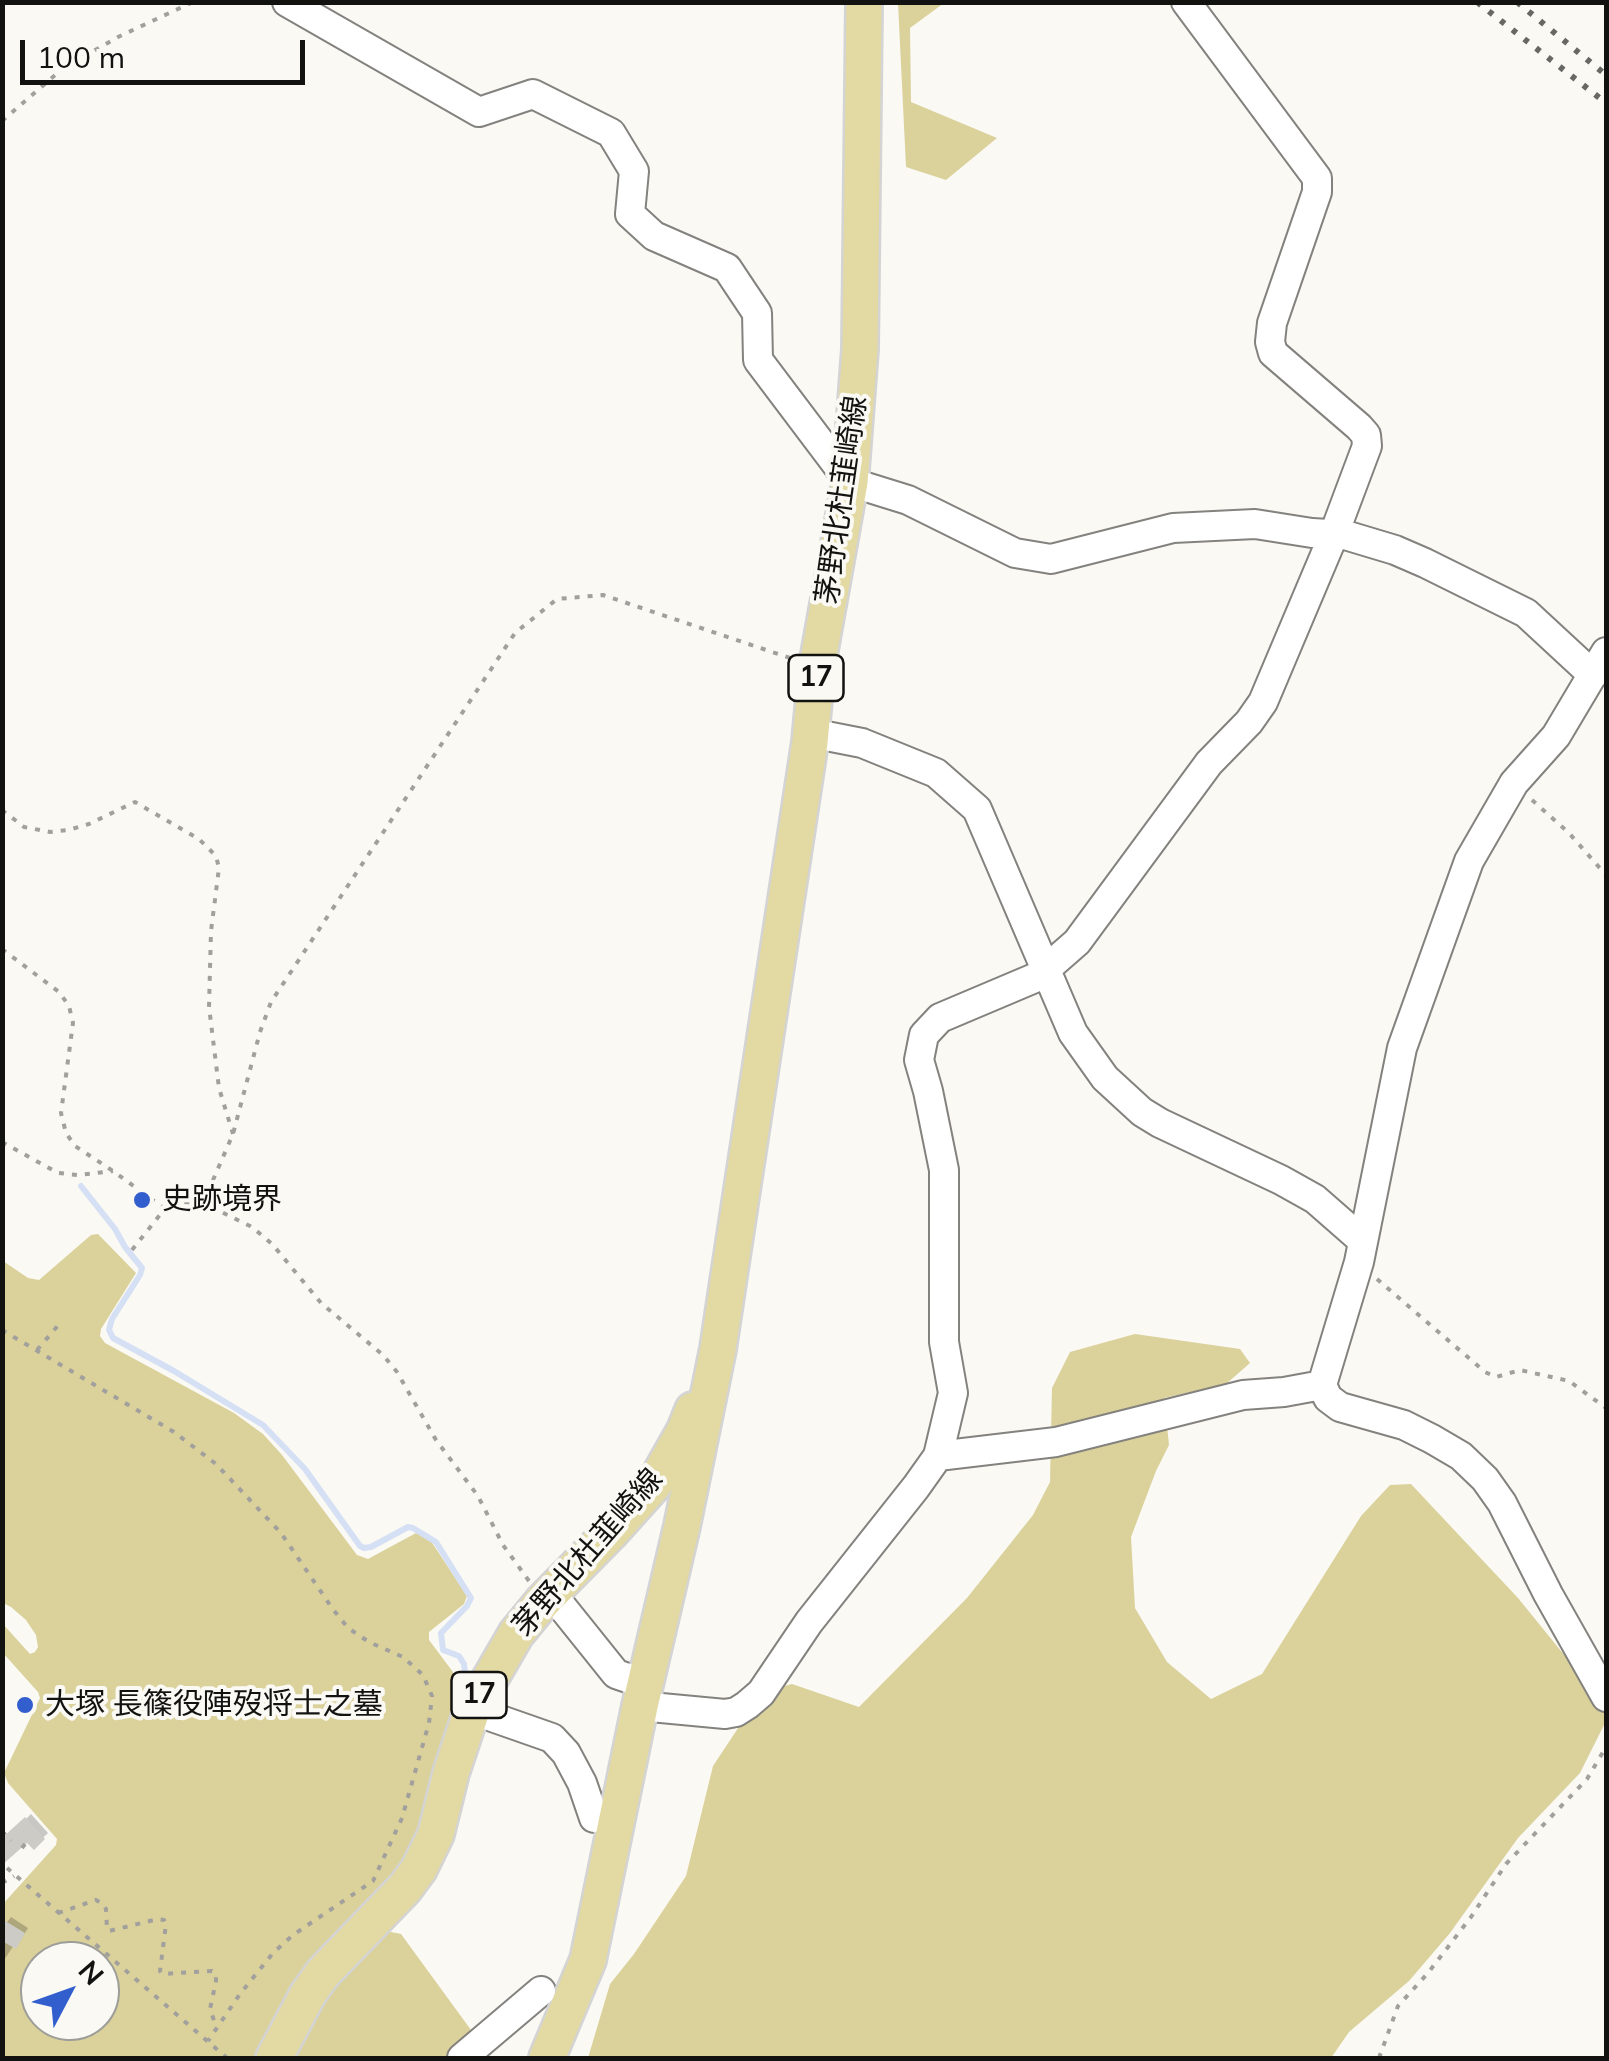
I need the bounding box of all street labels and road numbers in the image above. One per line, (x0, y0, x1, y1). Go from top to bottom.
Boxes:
street label: 茅野北杜韮崎線 (810, 394, 874, 606)
road number: 17 (788, 655, 844, 701)
street label: 茅野北杜韮崎線 (506, 1462, 670, 1644)
road number: 17 (452, 1672, 506, 1718)

